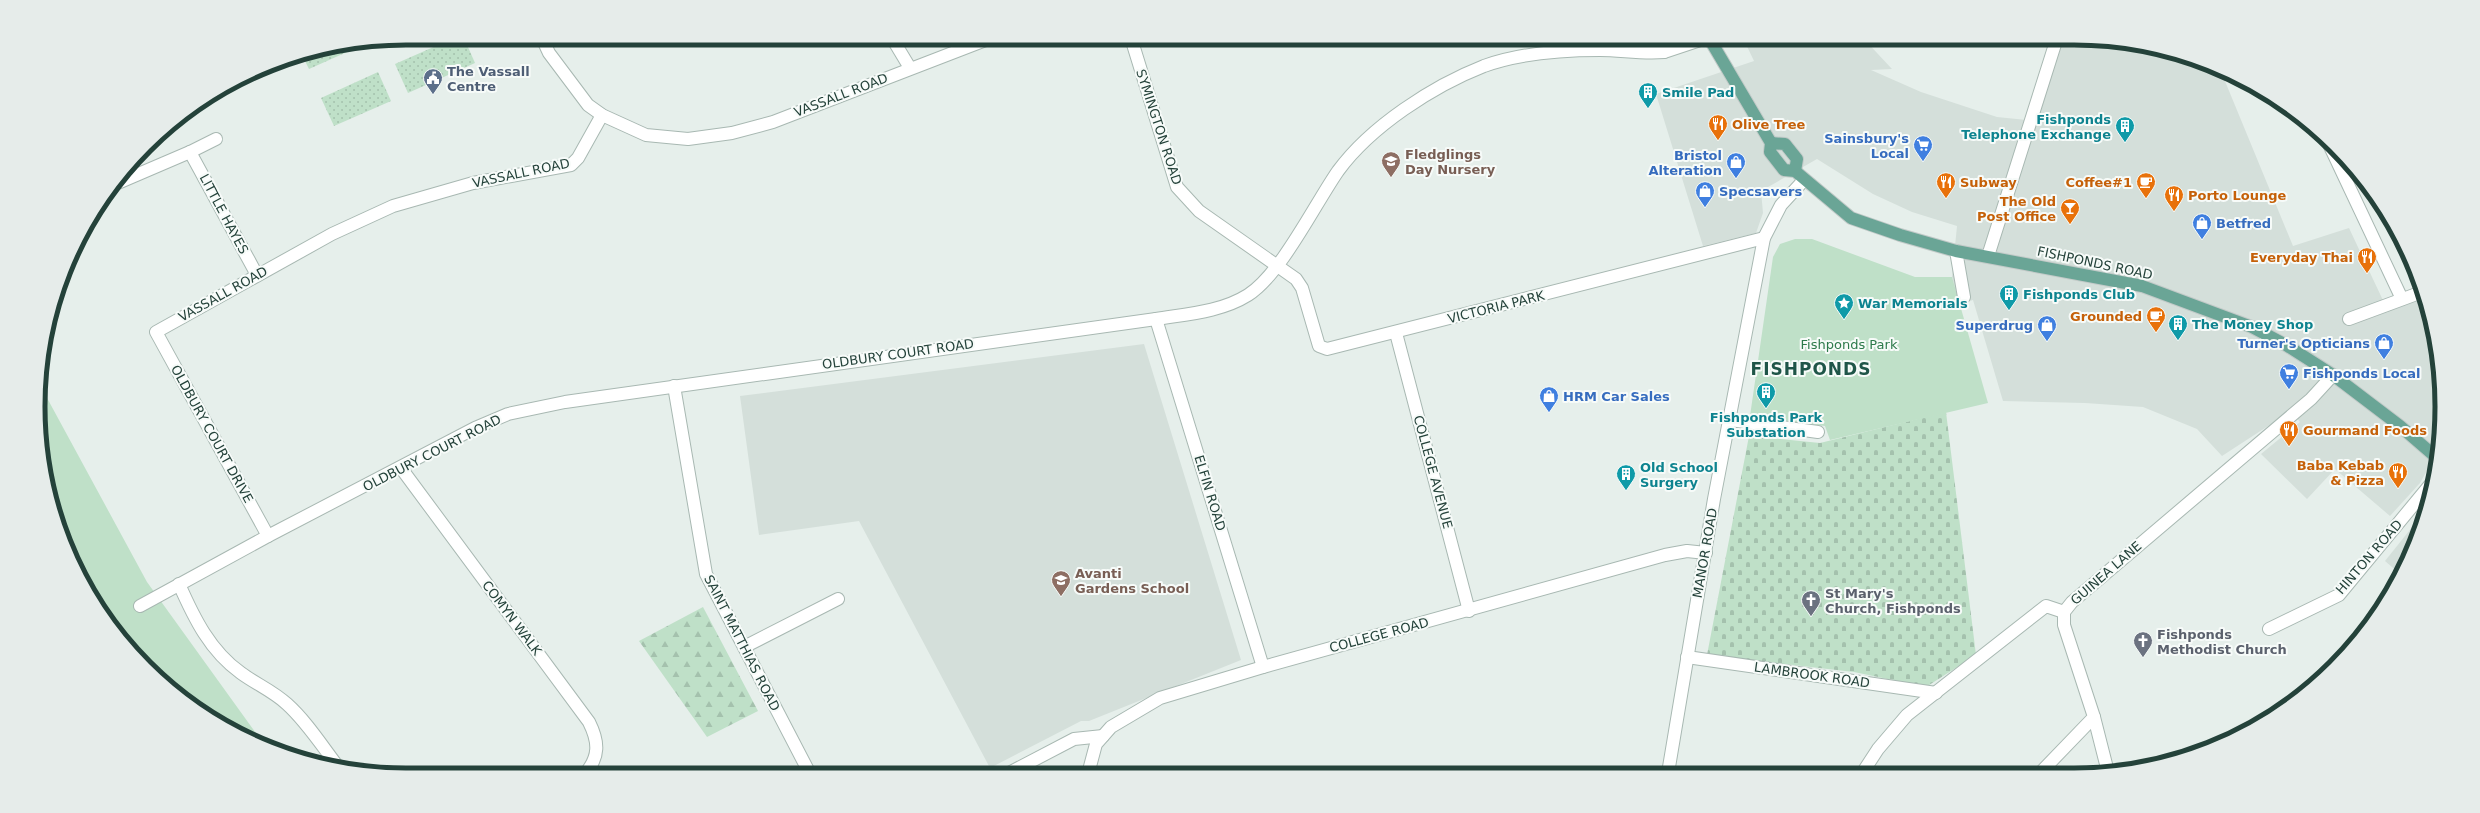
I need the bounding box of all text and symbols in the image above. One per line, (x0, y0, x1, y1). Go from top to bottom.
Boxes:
place label: The Vassall Centre (447, 64, 530, 94)
public building icon: The Vassall Centre (422, 67, 444, 95)
street label: SYMINGTON ROAD (1133, 67, 1185, 187)
street label: VASSALL ROAD (792, 70, 890, 120)
building icon: Smile Pad (1637, 81, 1659, 109)
place label: Smile Pad (1662, 85, 1734, 100)
place label: Fishponds Telephone Exchange (1961, 112, 2111, 142)
restaurant icon: Olive Tree (1707, 113, 1729, 141)
building icon: Fishponds Telephone Exchange (2114, 115, 2136, 143)
place label: Olive Tree (1732, 117, 1805, 132)
place label: Sainsbury's Local (1824, 131, 1909, 161)
supermarket icon: Sainsbury's Local (1912, 134, 1934, 162)
place label: Fledglings Day Nursery (1405, 147, 1496, 177)
place label: Bristol Alteration (1648, 148, 1722, 178)
school or university icon: Fledglings Day Nursery (1380, 150, 1402, 178)
shop icon: Bristol Alteration (1725, 151, 1747, 179)
street label: VASSALL ROAD (471, 155, 571, 191)
street label: LITTLE HAYES (197, 171, 251, 257)
restaurant icon: Subway (1935, 171, 1957, 199)
cafe icon: Coffee#1 (2135, 171, 2157, 199)
place label: Subway (1960, 175, 2017, 190)
place label: Coffee#1 (2065, 175, 2132, 190)
shop icon: Specsavers (1694, 180, 1716, 208)
place label: Specsavers (1719, 184, 1802, 199)
restaurant icon: Porto Lounge (2163, 184, 2185, 212)
place label: Porto Lounge (2188, 188, 2287, 203)
place label: The Old Post Office (1977, 194, 2056, 224)
bar icon: The Old Post Office (2059, 197, 2081, 225)
shop icon: Betfred (2191, 212, 2213, 240)
place label: Betfred (2216, 216, 2271, 231)
street label: FISHPONDS ROAD (2036, 243, 2154, 283)
restaurant icon: Everyday Thai (2356, 246, 2378, 274)
place label: Everyday Thai (2250, 250, 2353, 265)
street label: VASSALL ROAD (176, 263, 270, 325)
building icon: Fishponds Club (1998, 283, 2020, 311)
place label: Fishponds Club (2023, 287, 2135, 302)
street label: VICTORIA PARK (1446, 288, 1546, 326)
place icon: War Memorials (1833, 292, 1855, 320)
place label: War Memorials (1858, 296, 1968, 311)
cafe icon: Grounded (2145, 305, 2167, 333)
place label: Grounded (2070, 309, 2142, 324)
building icon: The Money Shop (2167, 313, 2189, 341)
shop icon: Superdrug (2036, 314, 2058, 342)
place label: The Money Shop (2192, 317, 2313, 332)
place label: Superdrug (1956, 318, 2033, 333)
shop icon: Turner's Opticians (2373, 332, 2395, 360)
street label: OLDBURY COURT ROAD (821, 336, 975, 372)
place label: Turner's Opticians (2237, 336, 2370, 351)
park label: Fishponds Park (1801, 337, 1898, 352)
district label: FISHPONDS (1751, 359, 1871, 379)
supermarket icon: Fishponds Local (2278, 362, 2300, 390)
street label: OLDBURY COURT DRIVE (168, 363, 256, 505)
place label: Fishponds Local (2303, 366, 2421, 381)
building icon: Fishponds Park Substation (1755, 381, 1777, 409)
shop icon: HRM Car Sales (1538, 385, 1560, 413)
place label: HRM Car Sales (1563, 389, 1670, 404)
place label: Fishponds Park Substation (1710, 410, 1823, 440)
street label: OLDBURY COURT ROAD (360, 412, 504, 494)
street label: COLLEGE AVENUE (1411, 414, 1455, 530)
restaurant icon: Gourmand Foods (2278, 419, 2300, 447)
place label: Gourmand Foods (2303, 423, 2427, 438)
street label: ELFIN ROAD (1191, 453, 1229, 533)
place label: Baba Kebab & Pizza (2297, 458, 2384, 488)
place label: Old School Surgery (1640, 460, 1718, 490)
restaurant icon: Baba Kebab & Pizza (2387, 461, 2409, 489)
building icon: Old School Surgery (1615, 463, 1637, 491)
street label: MANOR ROAD (1690, 507, 1720, 599)
street label: HINTON ROAD (2333, 517, 2405, 597)
street label: GUINEA LANE (2068, 538, 2144, 608)
place label: Avanti Gardens School (1075, 566, 1189, 596)
school or university icon: Avanti Gardens School (1050, 569, 1072, 597)
street label: SAINT MATTHIAS ROAD (701, 572, 783, 714)
street label: COMYN WALK (479, 578, 545, 658)
place label: St Mary's Church, Fishponds (1825, 586, 1961, 616)
church icon: St Mary's Church, Fishponds (1800, 589, 1822, 617)
street label: COLLEGE ROAD (1328, 615, 1430, 655)
place label: Fishponds Methodist Church (2157, 627, 2287, 657)
church icon: Fishponds Methodist Church (2132, 630, 2154, 658)
street label: LAMBROOK ROAD (1753, 659, 1871, 691)

